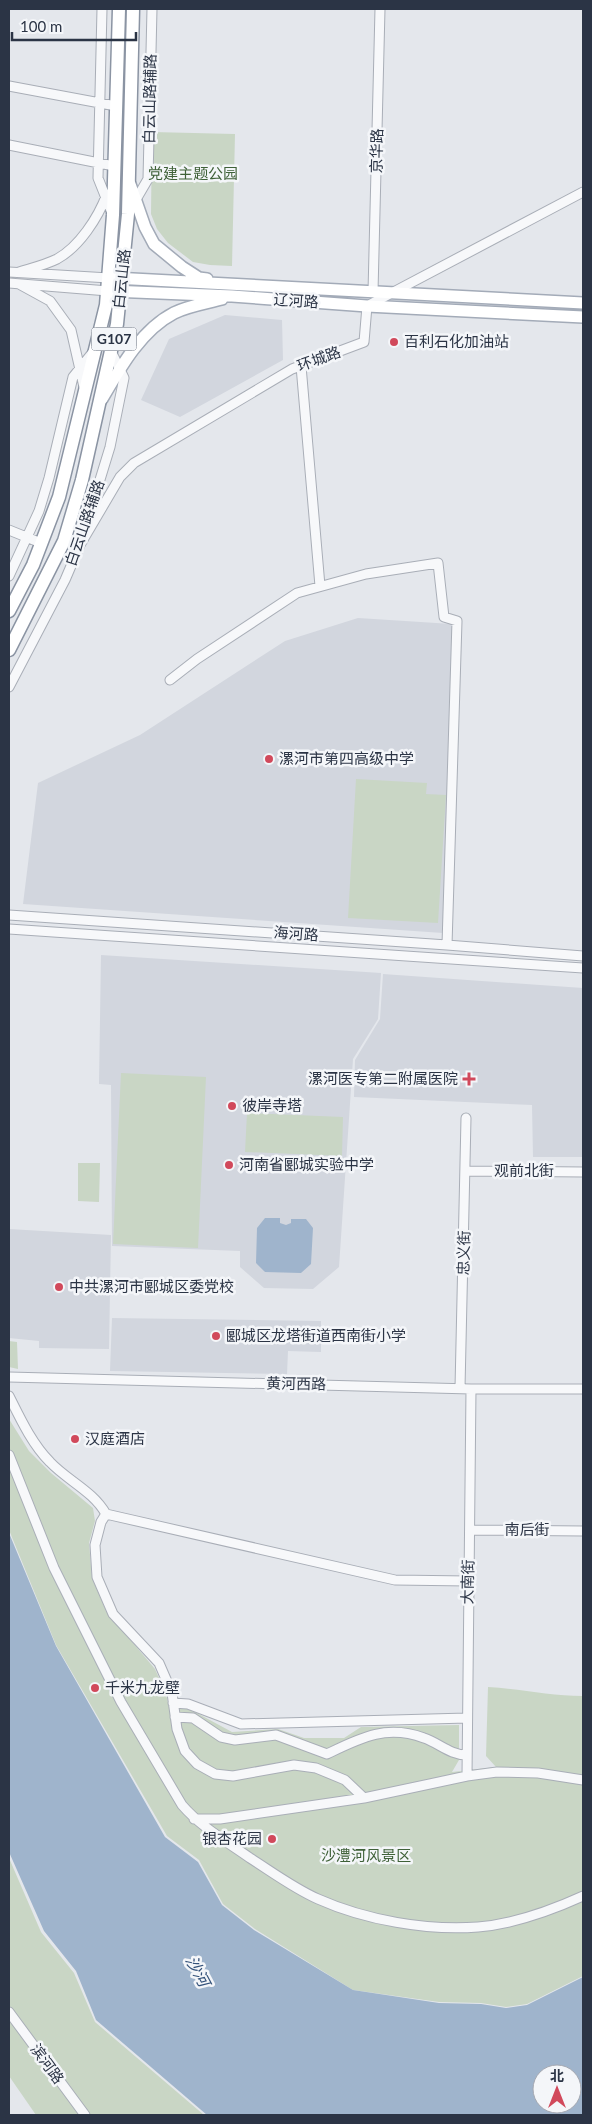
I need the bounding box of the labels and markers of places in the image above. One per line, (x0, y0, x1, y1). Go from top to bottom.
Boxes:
place label: 百利石化加油站 (404, 332, 509, 350)
marker: 百利石化加油站 (388, 336, 400, 348)
place label: 漯河市第四高级中学 (279, 749, 414, 767)
marker: 漯河市第四高级中学 (263, 753, 275, 765)
place label: 漯河医专第二附属医院 (308, 1069, 458, 1087)
marker: 漯河医专第二附属医院 (462, 1072, 476, 1086)
place label: 彼岸寺塔 (242, 1096, 302, 1114)
marker: 彼岸寺塔 (226, 1100, 238, 1112)
place label: 河南省郾城实验中学 (239, 1155, 374, 1173)
marker: 河南省郾城实验中学 (223, 1159, 235, 1171)
place label: 中共漯河市郾城区委党校 (69, 1277, 234, 1295)
marker: 中共漯河市郾城区委党校 (53, 1281, 65, 1293)
place label: 郾城区龙塔街道西南街小学 (226, 1326, 406, 1344)
marker: 郾城区龙塔街道西南街小学 (210, 1330, 222, 1342)
place label: 汉庭酒店 (85, 1429, 145, 1447)
marker: 汉庭酒店 (69, 1433, 81, 1445)
place label: 千米九龙壁 (105, 1678, 180, 1696)
marker: 千米九龙壁 (89, 1682, 101, 1694)
place label: 银杏花园 (202, 1829, 262, 1847)
marker: 银杏花园 (266, 1833, 278, 1845)

